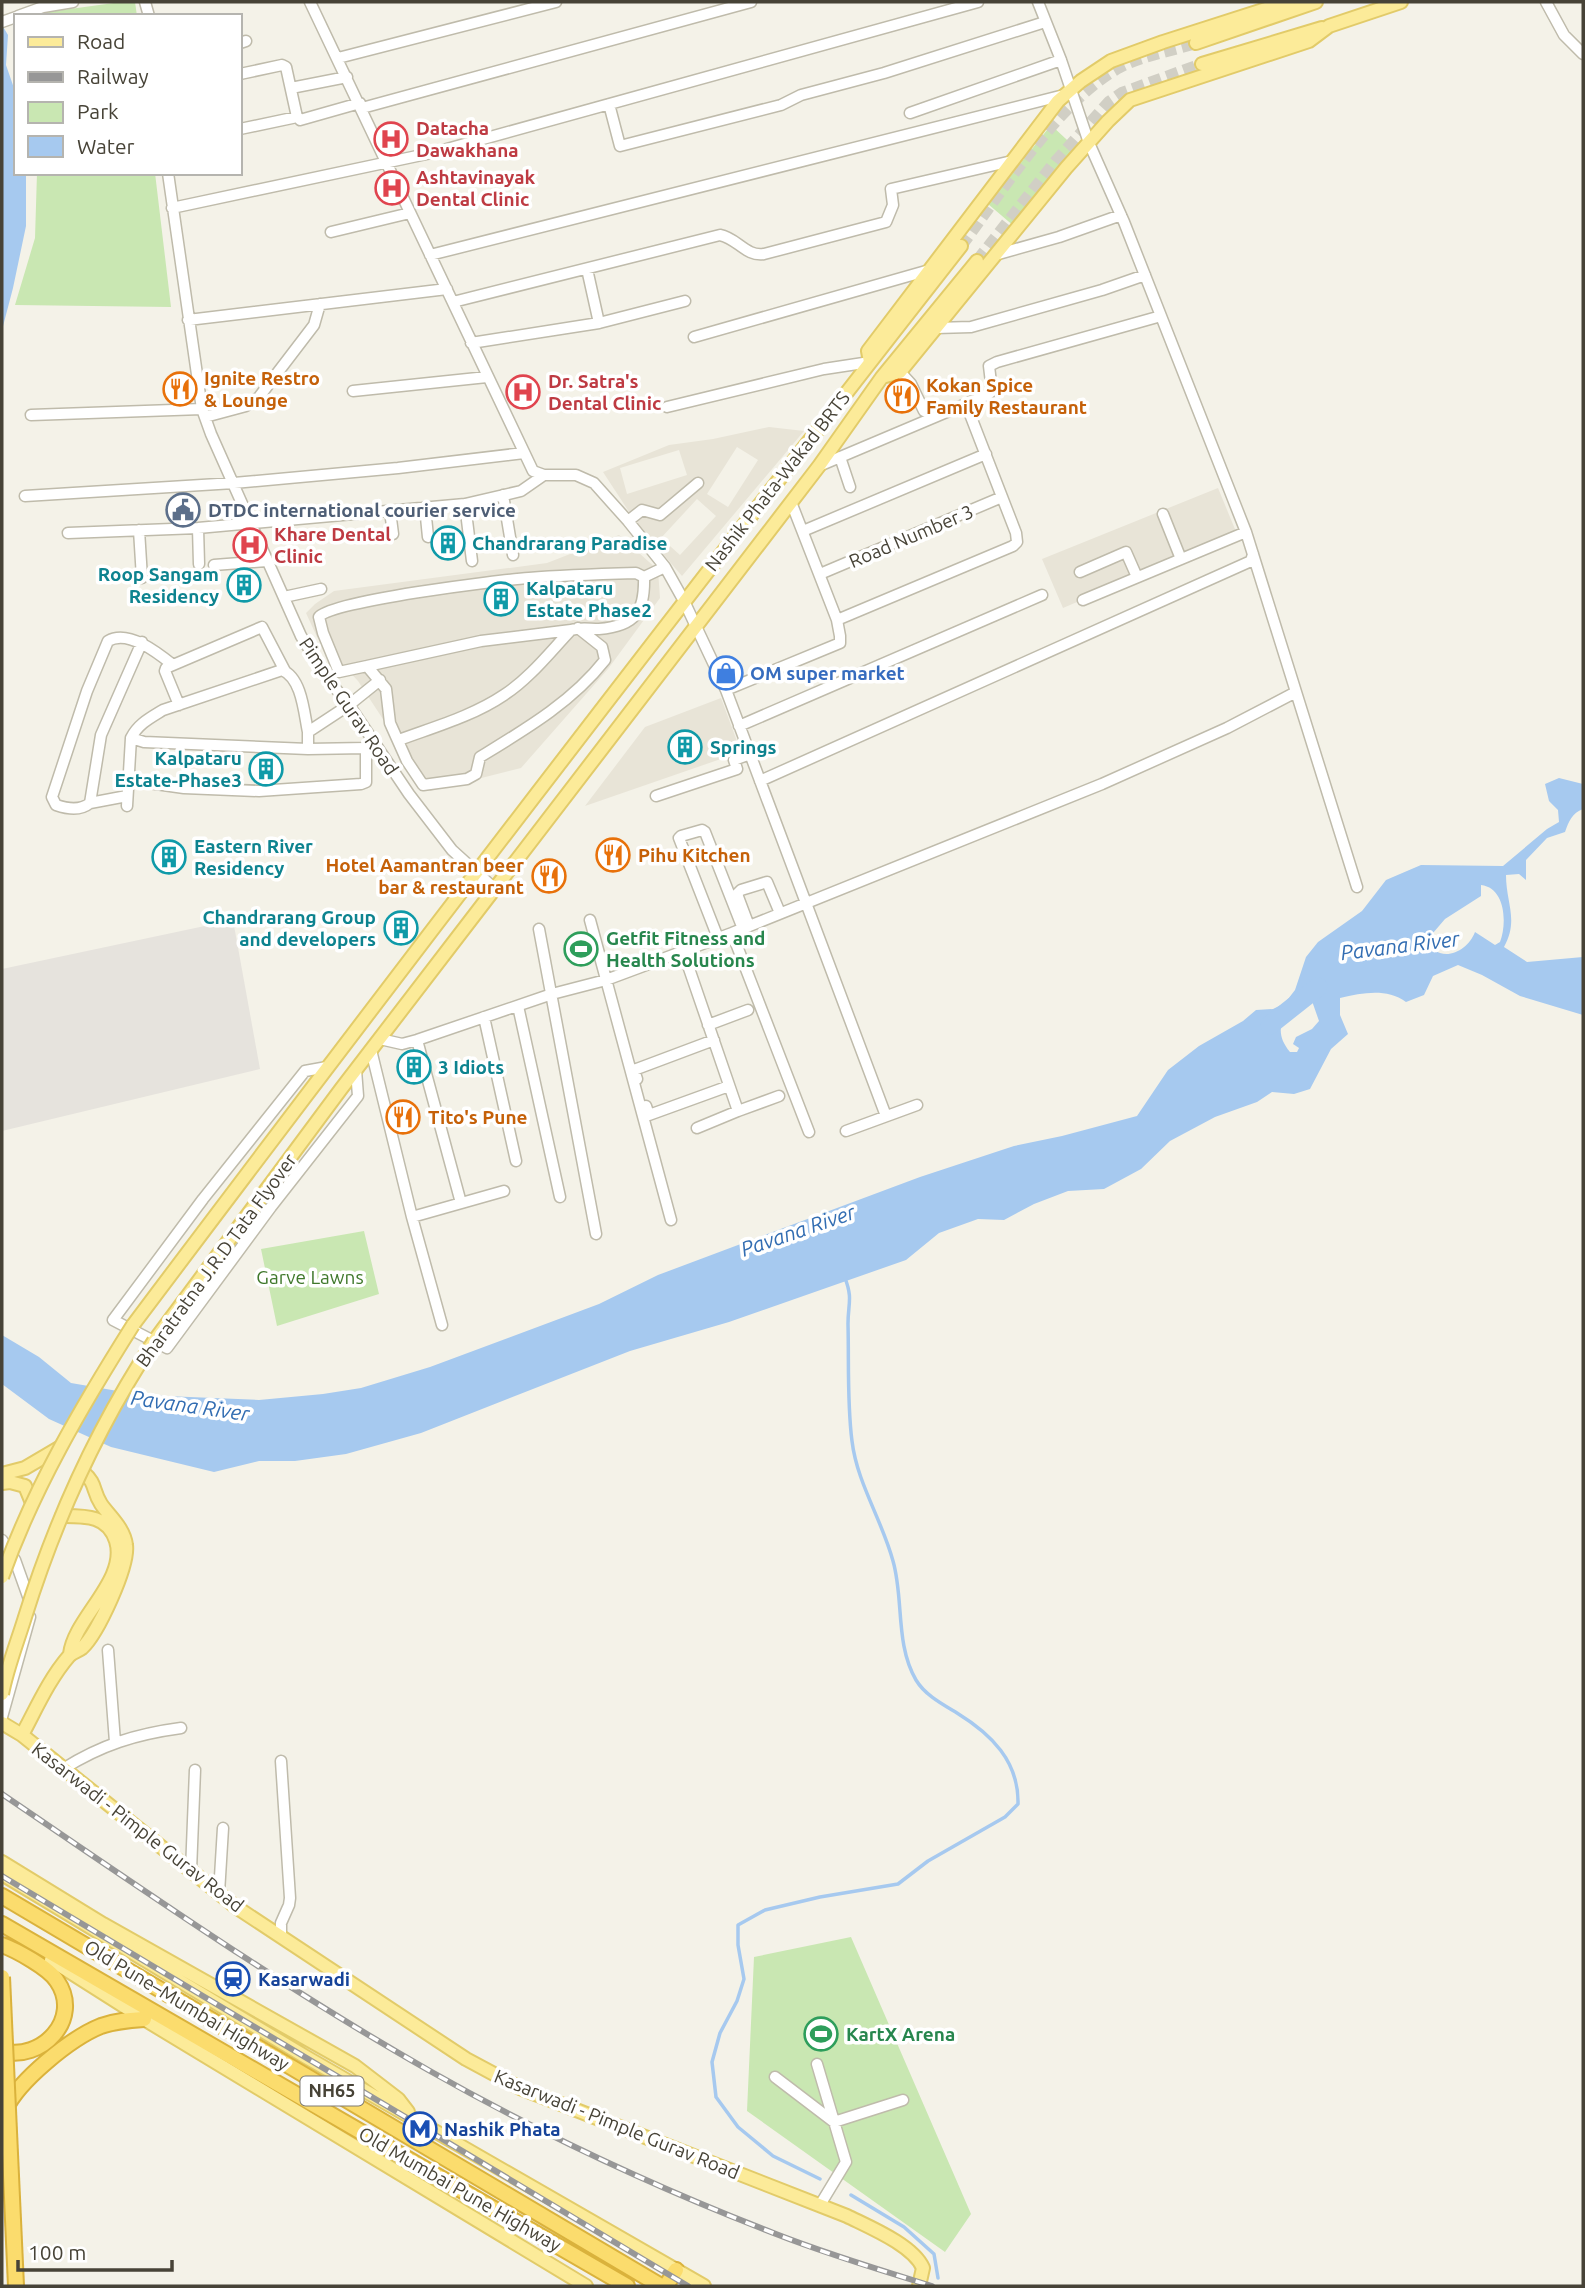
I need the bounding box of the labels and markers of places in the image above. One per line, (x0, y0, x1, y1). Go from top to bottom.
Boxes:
place label: Datacha Dawakhana (416, 117, 519, 161)
hospital icon: Datacha Dawakhana (372, 120, 410, 158)
place label: Ashtavinayak Dental Clinic (416, 166, 536, 210)
hospital icon: Ashtavinayak Dental Clinic (373, 169, 411, 207)
place label: Ignite Restro & Lounge (204, 367, 320, 411)
restaurant icon: Ignite Restro & Lounge (161, 370, 199, 408)
place label: Dr. Satra's Dental Clinic (548, 370, 661, 414)
hospital icon: Dr. Satra's Dental Clinic (504, 373, 542, 411)
place label: Kokan Spice Family Restaurant (926, 374, 1087, 418)
restaurant icon: Kokan Spice Family Restaurant (883, 377, 921, 415)
public building icon: DTDC international courier service (164, 491, 202, 529)
place label: DTDC international courier service (208, 499, 516, 521)
place label: Khare Dental Clinic (274, 523, 391, 567)
building icon: Chandrarang Paradise (429, 524, 467, 562)
hospital icon: Khare Dental Clinic (231, 526, 269, 564)
place label: Chandrarang Paradise (472, 532, 667, 554)
place label: Roop Sangam Residency (98, 563, 219, 607)
building icon: Roop Sangam Residency (225, 566, 263, 604)
place label: Kalpataru Estate Phase2 (526, 577, 652, 621)
building icon: Kalpataru Estate Phase2 (482, 580, 520, 618)
shop icon: OM super market (707, 654, 745, 692)
place label: OM super market (750, 662, 905, 684)
building icon: Springs (666, 728, 704, 766)
place label: Springs (710, 736, 777, 758)
place label: Kalpataru Estate-Phase3 (114, 747, 242, 791)
building icon: Kalpataru Estate-Phase3 (247, 750, 285, 788)
place label: Eastern River Residency (194, 835, 313, 879)
restaurant icon: Pihu Kitchen (594, 836, 632, 874)
building icon: Eastern River Residency (150, 838, 188, 876)
place label: Pihu Kitchen (638, 844, 751, 866)
place label: Hotel Aamantran beer bar & restaurant (326, 854, 524, 898)
restaurant icon: Hotel Aamantran beer bar & restaurant (530, 857, 568, 895)
place label: Chandrarang Group and developers (202, 906, 376, 950)
building icon: Chandrarang Group and developers (382, 909, 420, 947)
place label: Getfit Fitness and Health Solutions (606, 927, 766, 971)
sports icon: Getfit Fitness and Health Solutions (562, 930, 600, 968)
building icon: 3 Idiots (395, 1048, 433, 1086)
place label: 3 Idiots (438, 1056, 504, 1078)
restaurant icon: Tito's Pune (384, 1098, 422, 1136)
place label: Tito's Pune (428, 1106, 528, 1128)
station icon: Kasarwadi (214, 1960, 252, 1998)
place label: Kasarwadi (258, 1968, 350, 1990)
sports icon: KartX Arena (802, 2015, 840, 2053)
place label: KartX Arena (846, 2023, 955, 2045)
metro station icon: Nashik Phata (401, 2110, 439, 2148)
place label: Nashik Phata (444, 2118, 561, 2140)

